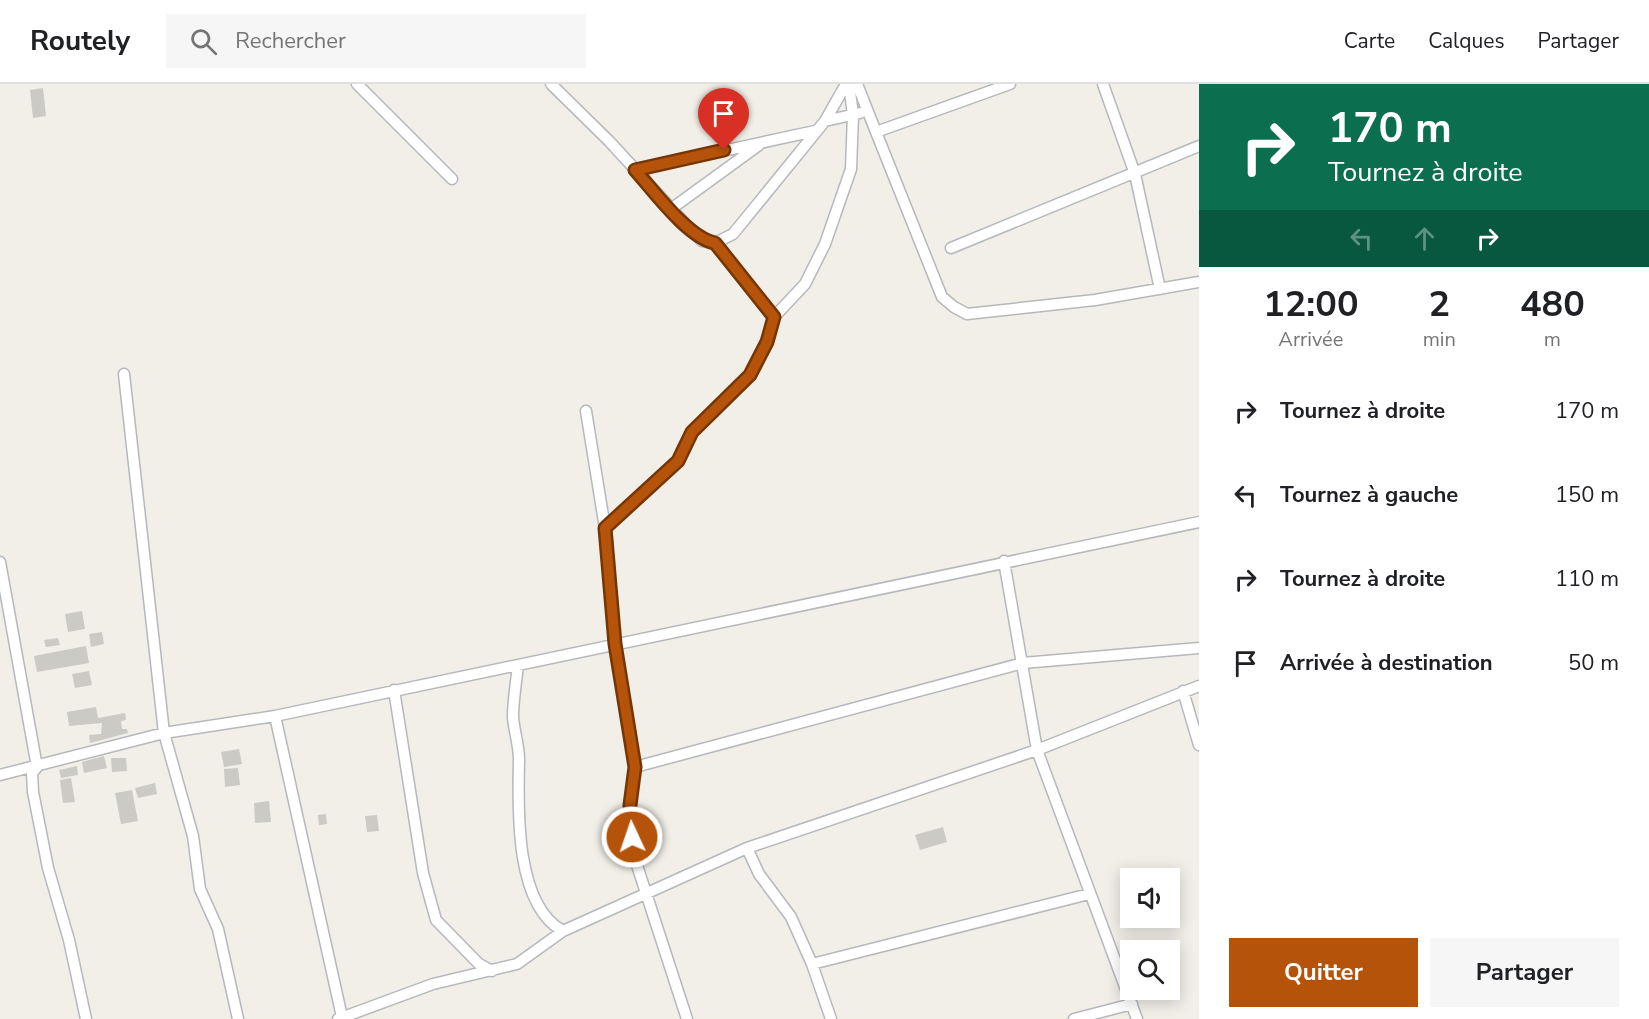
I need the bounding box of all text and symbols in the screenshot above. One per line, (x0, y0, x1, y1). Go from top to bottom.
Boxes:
search box (166, 14, 586, 68)
text: Routely (30, 22, 130, 60)
icon: search (187, 25, 220, 58)
text: Rechercher (235, 26, 346, 56)
text: Carte (1344, 27, 1395, 55)
text: Calques (1428, 27, 1505, 55)
text: Partager (1538, 27, 1619, 55)
pin (698, 88, 749, 150)
icon: arrive (707, 97, 740, 130)
text: 170 m (1328, 100, 1452, 157)
icon: right (1229, 108, 1307, 186)
text: Tournez à droite (1328, 154, 1523, 191)
icon: left (1345, 222, 1378, 255)
icon: ahead (1408, 222, 1441, 255)
icon: right (1471, 222, 1504, 255)
text: 12:00 (1263, 280, 1359, 329)
text: 2 (1428, 280, 1450, 329)
text: 480 (1520, 280, 1585, 329)
text: Arrivée (1278, 326, 1343, 353)
text: min (1423, 326, 1456, 353)
text: m (1544, 326, 1561, 353)
icon: right (1229, 395, 1262, 428)
text: Tournez à droite (1280, 396, 1445, 426)
text: 170 m (1555, 396, 1619, 426)
icon: left (1229, 479, 1262, 512)
text: Tournez à gauche (1280, 480, 1458, 510)
text: 150 m (1555, 480, 1619, 510)
icon: right (1229, 563, 1262, 596)
text: Tournez à droite (1280, 564, 1445, 594)
text: 110 m (1555, 564, 1619, 594)
icon: arrive (1229, 647, 1262, 680)
text: Arrivée à destination (1280, 648, 1493, 678)
text: 50 m (1568, 648, 1619, 678)
position arrow (600, 805, 664, 869)
map controls (1120, 868, 1180, 1000)
button: sound (1120, 868, 1180, 928)
button: Quitter (1229, 938, 1418, 1007)
button: Partager (1430, 938, 1619, 1007)
button: search (1120, 940, 1180, 1000)

